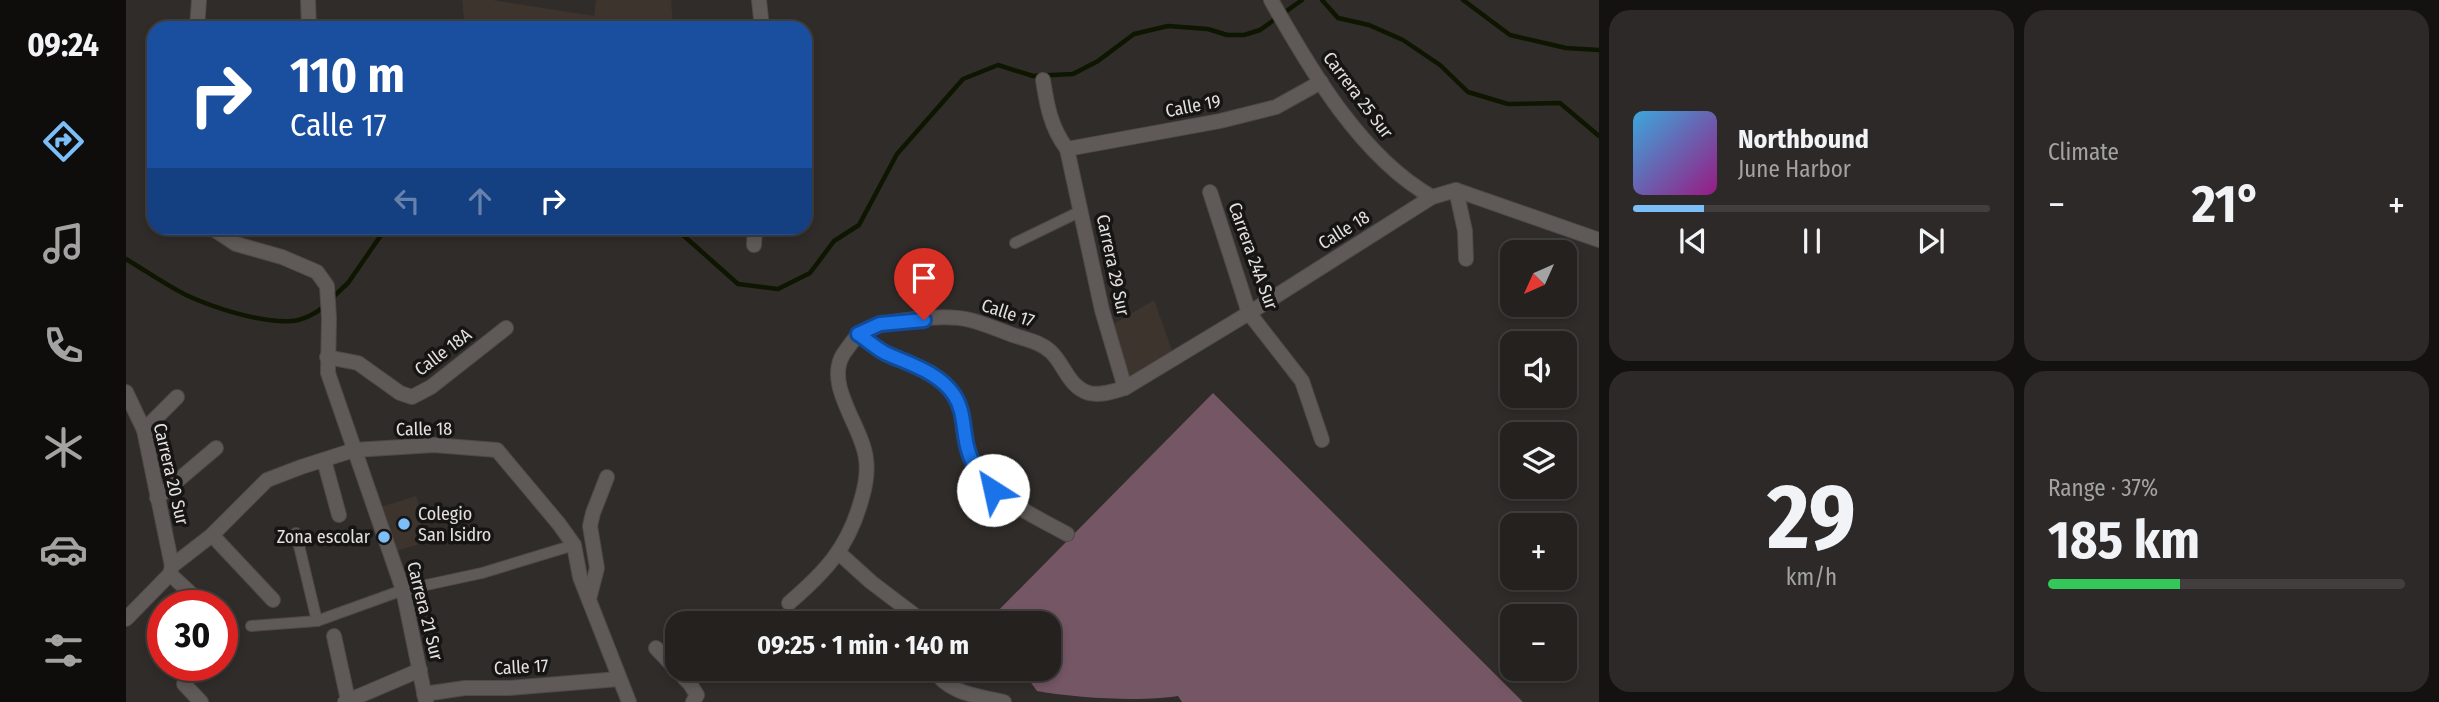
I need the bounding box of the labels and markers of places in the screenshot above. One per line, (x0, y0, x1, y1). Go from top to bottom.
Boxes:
pin (894, 248, 954, 320)
place label: Colegio San Isidro (418, 503, 491, 546)
marker: Colegio San Isidro (396, 516, 412, 532)
place label: Zona escolar (277, 526, 371, 548)
marker: Zona escolar (376, 529, 392, 545)

